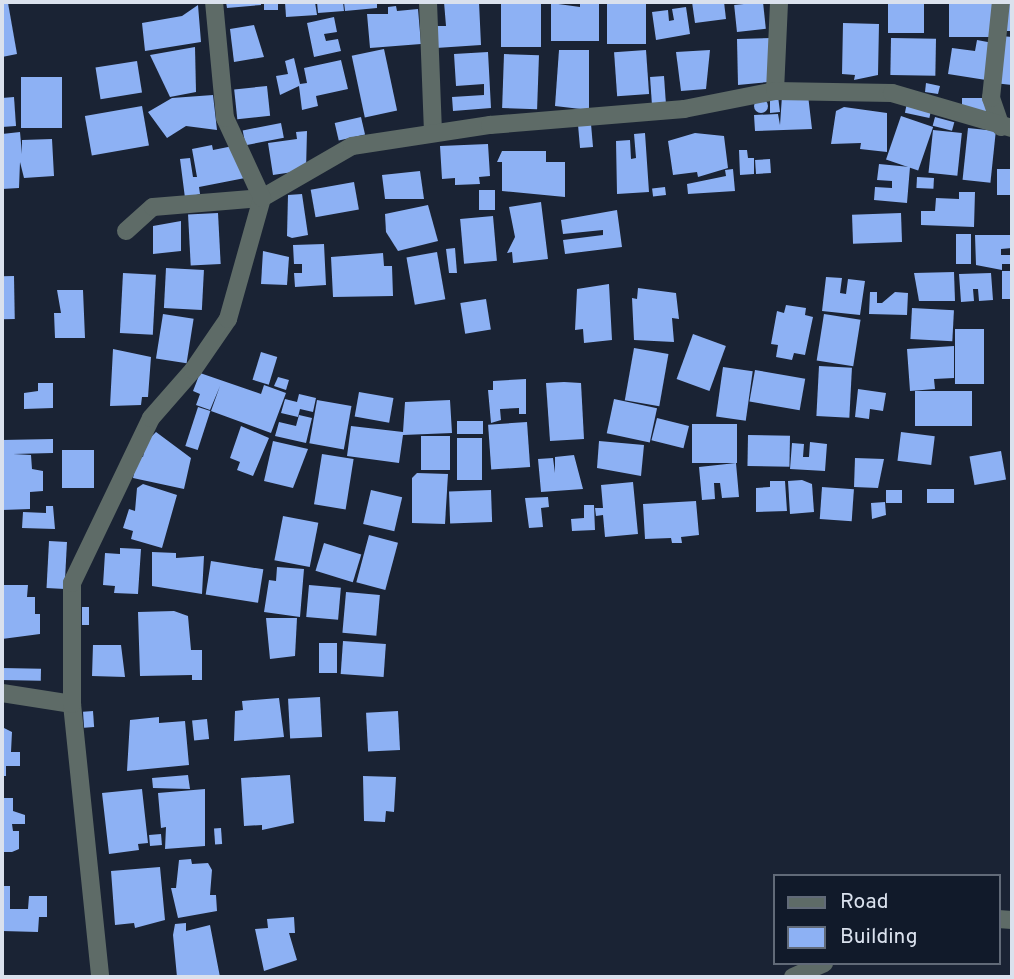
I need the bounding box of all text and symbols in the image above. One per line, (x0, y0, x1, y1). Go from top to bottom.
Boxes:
legend (772, 874, 1000, 965)
text: Road (840, 889, 889, 916)
text: Building (840, 924, 918, 951)

